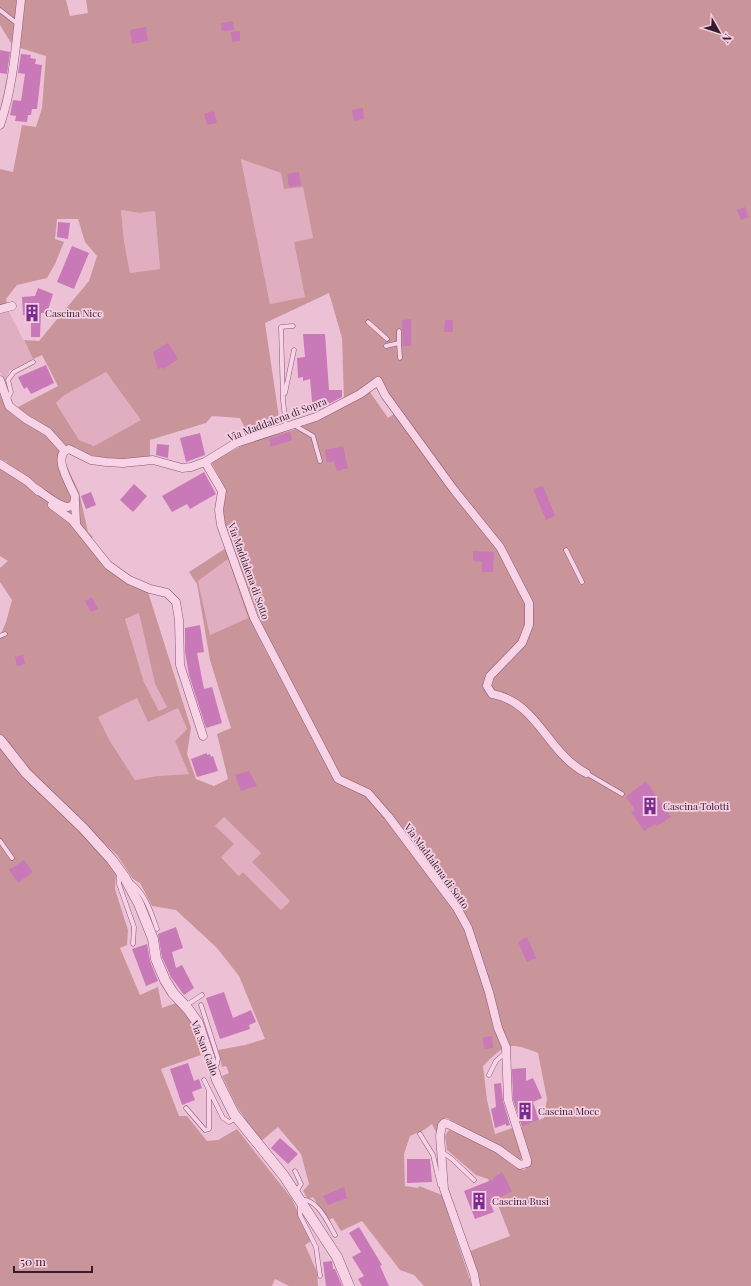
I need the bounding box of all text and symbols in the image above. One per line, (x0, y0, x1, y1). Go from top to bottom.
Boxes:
north arrow (699, 12, 739, 52)
text: N (719, 31, 735, 46)
building icon: Cascina Nice (22, 303, 42, 323)
place label: Cascina Nice (45, 306, 102, 320)
street label: Via Maddalena di Sopra (225, 394, 329, 445)
street label: Via Maddalena di Sotto (225, 520, 273, 622)
building icon: Cascina Tolotti (640, 796, 660, 816)
place label: Cascina Tolotti (663, 799, 729, 813)
street label: Via Maddalena di Sotto (401, 820, 473, 912)
street label: Via San Gallo (188, 1017, 222, 1078)
building icon: Cascina Moce (515, 1101, 535, 1121)
place label: Cascina Moce (538, 1104, 599, 1118)
building icon: Cascina Busi (469, 1191, 489, 1211)
place label: Cascina Busi (492, 1194, 549, 1208)
scale bar (14, 1248, 92, 1274)
text: 50 m (20, 1253, 46, 1269)

